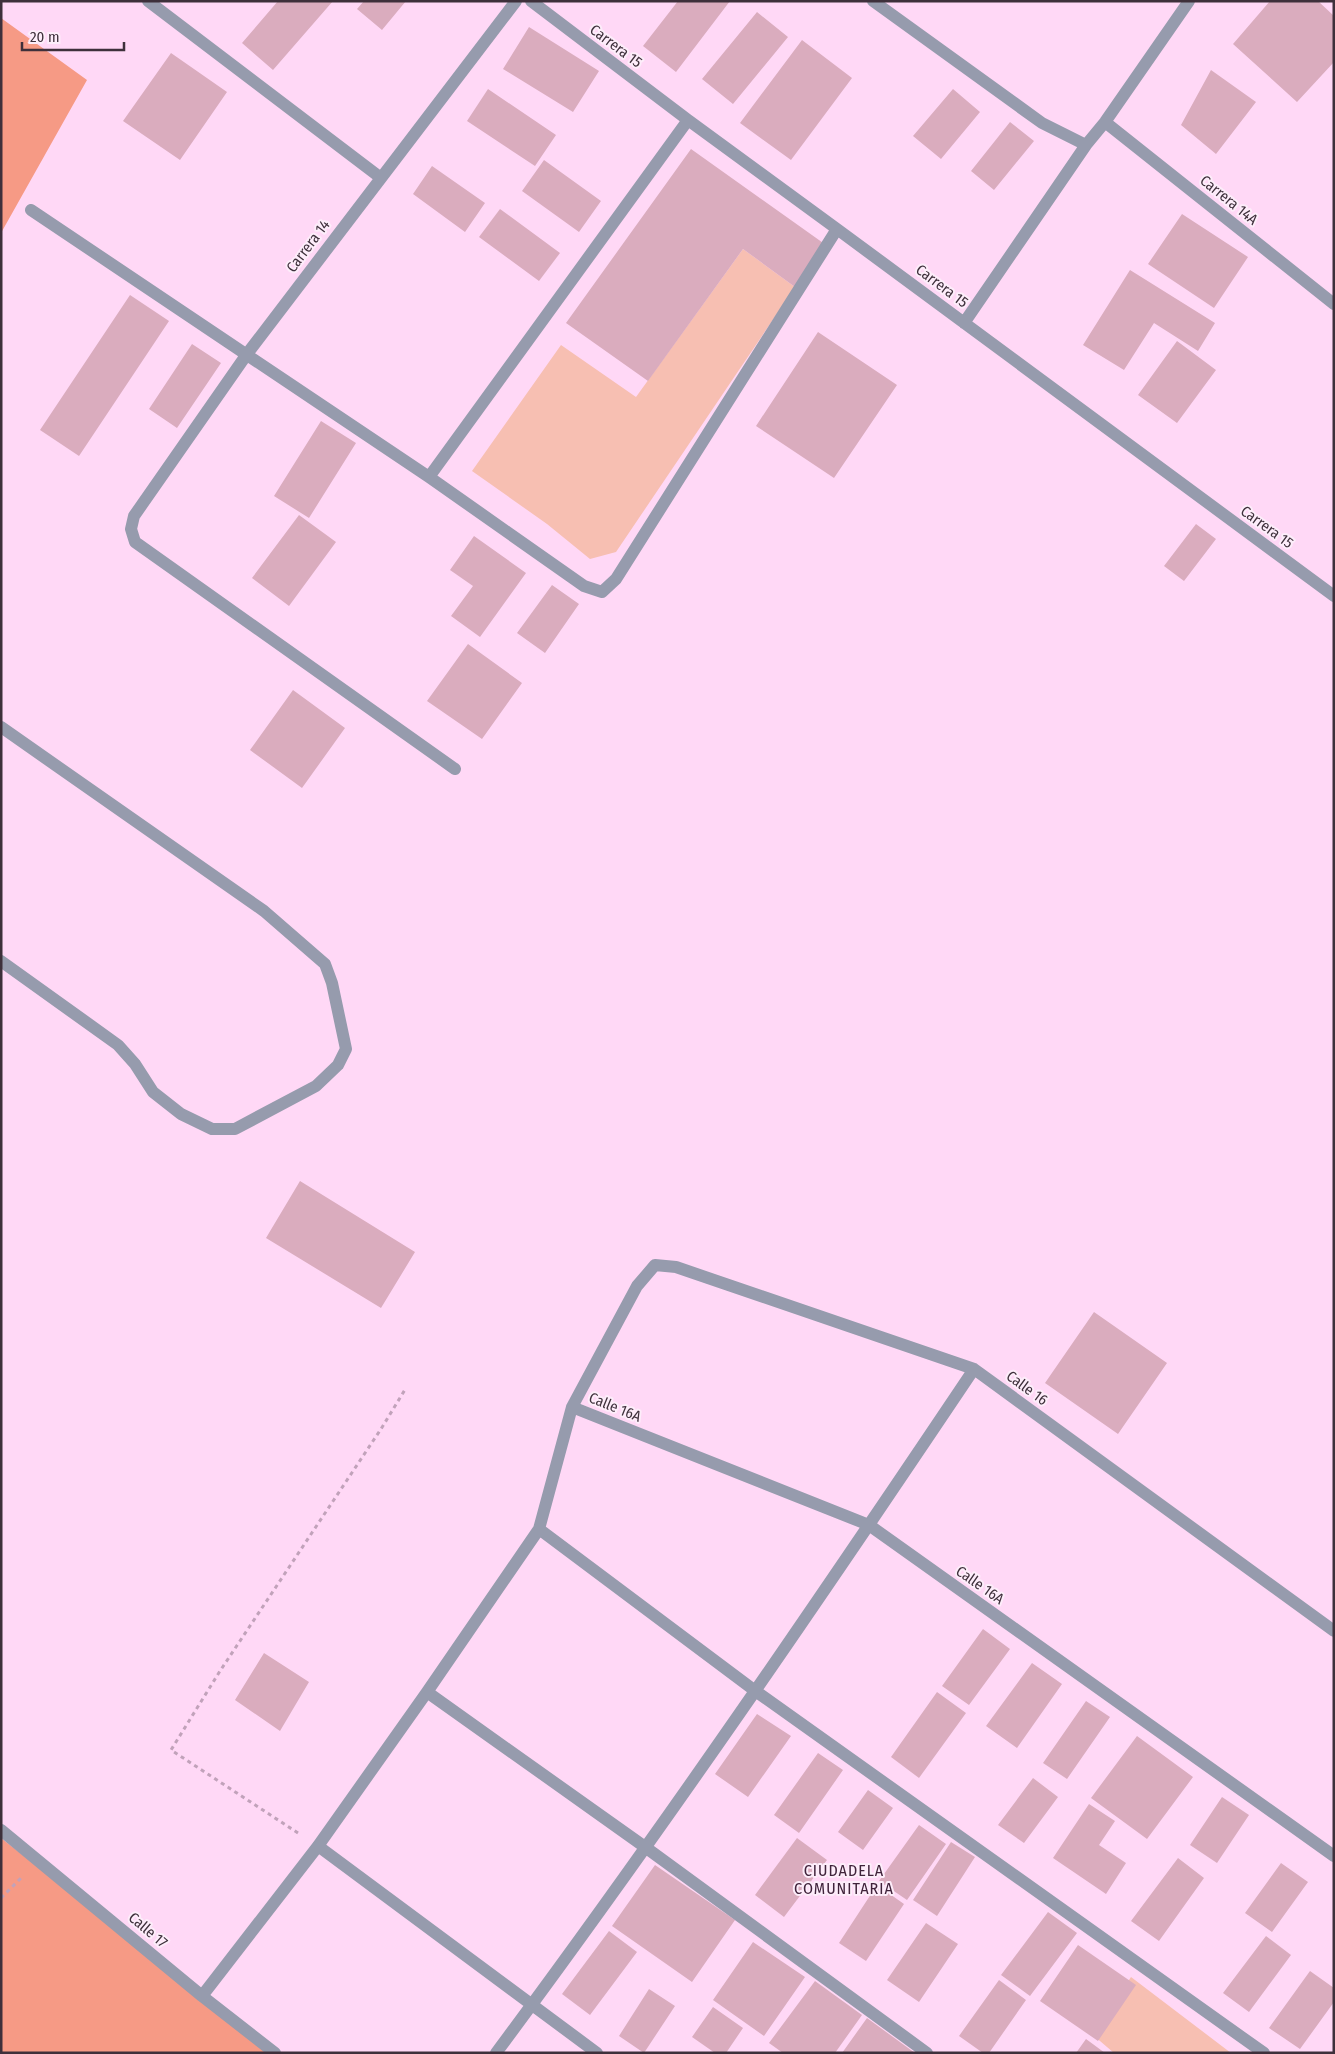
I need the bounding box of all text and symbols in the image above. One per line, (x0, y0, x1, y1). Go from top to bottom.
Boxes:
scale bar (22, 20, 125, 52)
street label: Carrera 15 (586, 21, 646, 72)
text: 20 m (30, 28, 60, 46)
street label: Carrera 14A (1197, 171, 1262, 229)
street label: Carrera 14 (282, 216, 334, 276)
street label: Carrera 15 (912, 261, 972, 312)
street label: Carrera 15 (1237, 502, 1297, 552)
street label: Calle 16 (1003, 1367, 1051, 1409)
street label: Calle 16A (586, 1388, 644, 1426)
street label: Calle 16A (952, 1562, 1008, 1608)
district label: CIUDADELA COMUNITARIA (794, 1861, 894, 1898)
street label: Calle 17 (125, 1909, 171, 1951)

